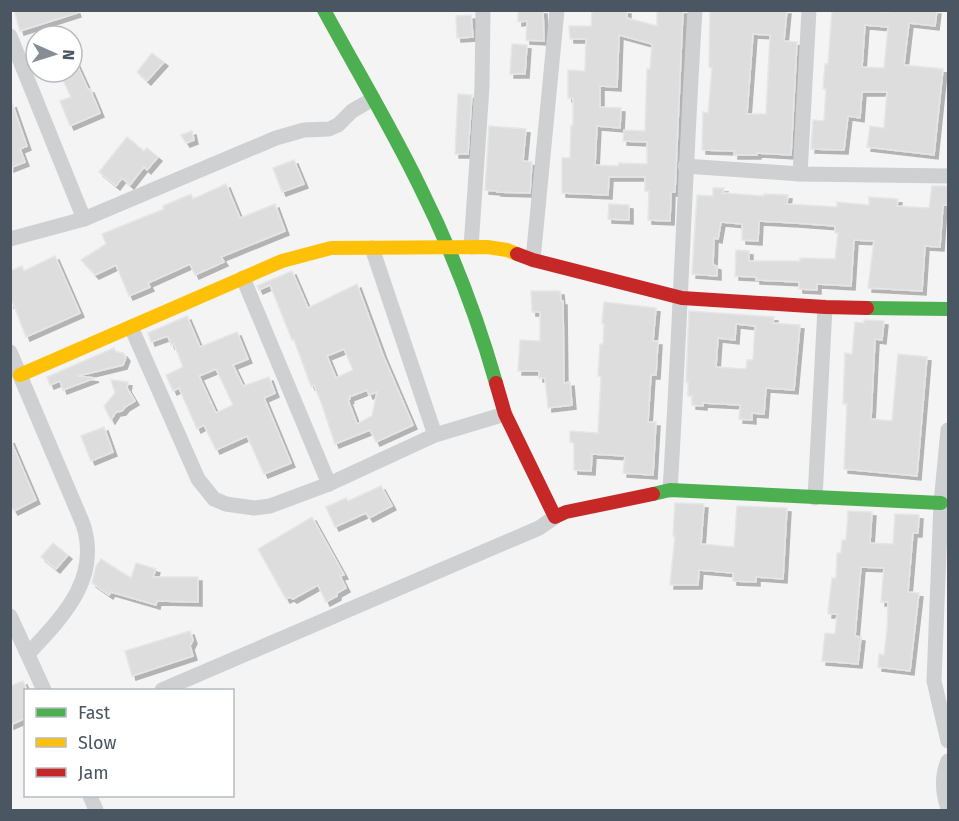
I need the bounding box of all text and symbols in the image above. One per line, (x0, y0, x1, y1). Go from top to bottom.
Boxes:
north arrow (24, 24, 84, 84)
text: N (59, 49, 78, 61)
legend (24, 689, 234, 797)
text: Fast (78, 702, 111, 724)
text: Slow (78, 732, 117, 754)
text: Jam (78, 762, 109, 784)

